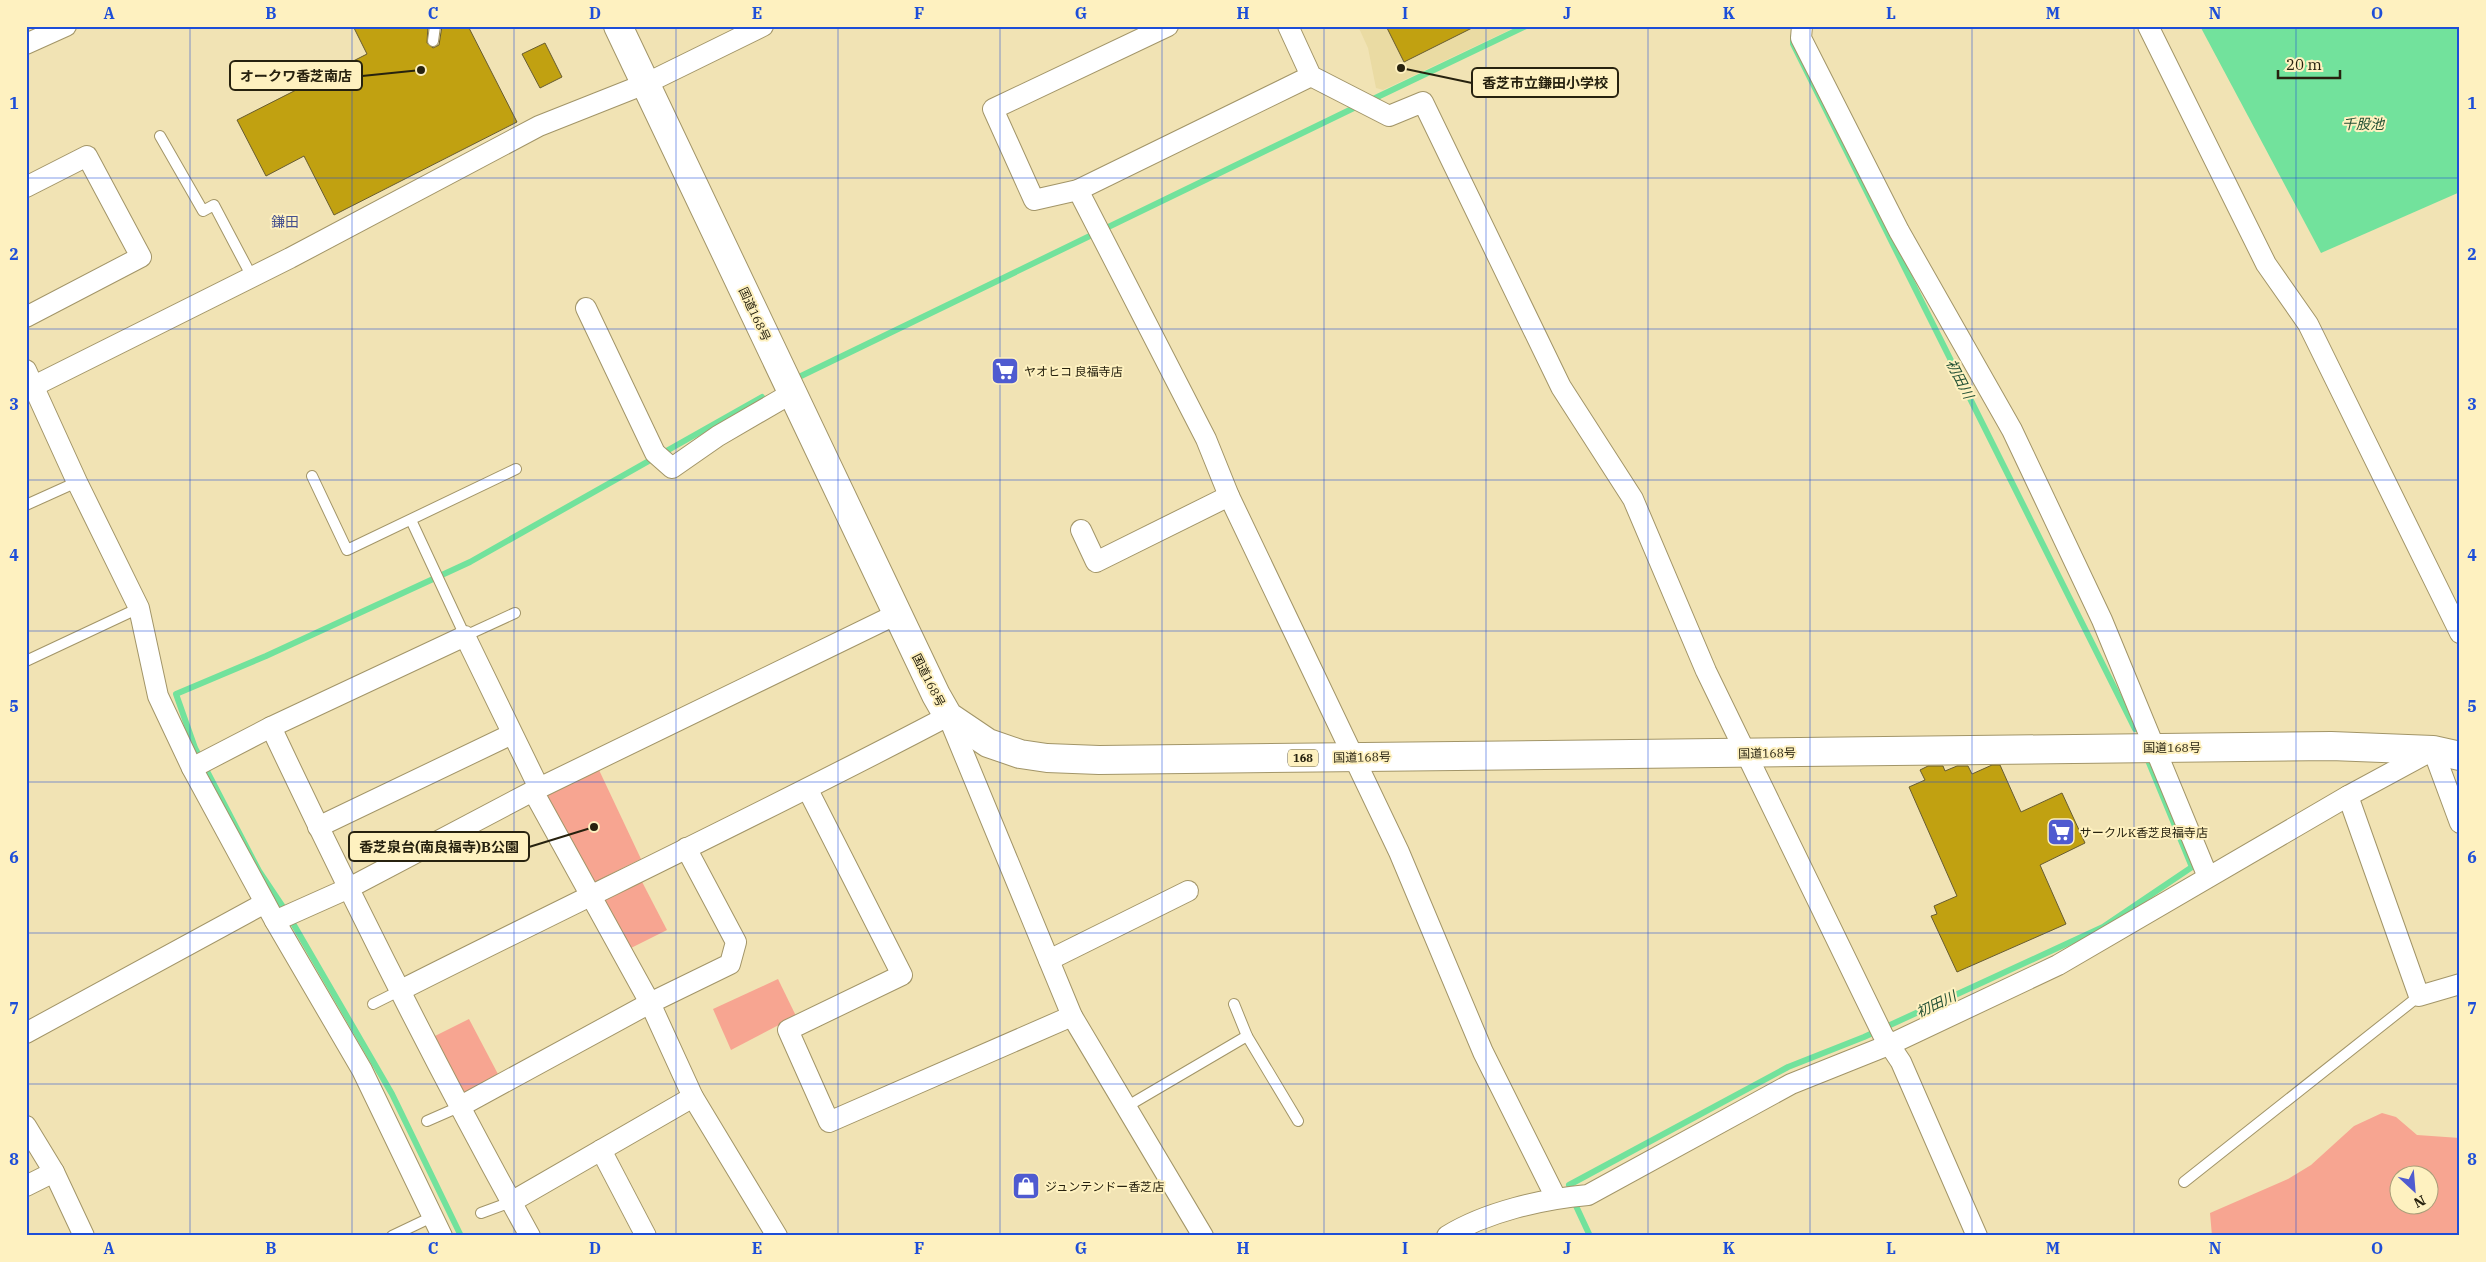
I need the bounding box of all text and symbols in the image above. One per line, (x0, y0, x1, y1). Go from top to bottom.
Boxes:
text: A (103, 3, 115, 23)
text: B (265, 3, 277, 23)
text: C (428, 3, 438, 23)
text: D (589, 3, 601, 23)
text: E (752, 3, 762, 23)
text: F (914, 3, 924, 23)
text: G (1075, 3, 1087, 23)
text: H (1237, 3, 1250, 23)
text: I (1402, 3, 1408, 23)
text: J (1563, 3, 1571, 23)
text: K (1723, 3, 1736, 23)
text: L (1886, 3, 1896, 23)
text: M (2046, 3, 2060, 23)
text: N (2209, 3, 2221, 23)
text: O (2371, 3, 2383, 23)
scale bar (2278, 48, 2341, 80)
text: 20 m (2286, 55, 2322, 74)
callout: オークワ香芝南店 (230, 61, 362, 90)
text: オークワ香芝南店 (240, 67, 352, 85)
callout: 香芝市立鎌田小学校 (1472, 68, 1618, 97)
text: 香芝市立鎌田小学校 (1482, 74, 1608, 92)
text: 1 (9, 93, 19, 113)
text: 1 (2467, 93, 2477, 113)
water label: 千股池 (2342, 115, 2386, 133)
district label: 鎌田 (271, 213, 299, 231)
text: 2 (9, 244, 19, 264)
text: 2 (2467, 244, 2477, 264)
street label: 国道168号 (736, 285, 774, 343)
supermarket icon: ヤオヒコ 良福寺店 (990, 356, 1020, 386)
water label: 初田川 (1942, 356, 1978, 404)
place label: ヤオヒコ 良福寺店 (1024, 364, 1123, 379)
text: 3 (9, 394, 19, 414)
text: 3 (2467, 394, 2477, 414)
text: 4 (9, 545, 19, 565)
text: 4 (2467, 545, 2477, 565)
street label: 国道168号 (909, 651, 949, 709)
text: 5 (9, 696, 19, 716)
text: 5 (2467, 696, 2477, 716)
street label: 国道168号 (2143, 740, 2201, 755)
street label: 国道168号 (1738, 745, 1796, 761)
street label: 国道168号 (1333, 749, 1391, 765)
road number: 168 (1288, 750, 1318, 766)
supermarket icon: サークルK香芝良福寺店 (2046, 817, 2076, 847)
place label: サークルK香芝良福寺店 (2080, 825, 2208, 840)
callout: 香芝泉台(南良福寺)B公園 (349, 832, 529, 861)
text: 香芝泉台(南良福寺)B公園 (359, 838, 519, 856)
text: 6 (9, 847, 19, 867)
text: 6 (2467, 847, 2477, 867)
water label: 初田川 (1913, 986, 1961, 1021)
text: 7 (9, 998, 19, 1018)
text: 7 (2467, 998, 2477, 1018)
text: 8 (9, 1149, 19, 1169)
text: 8 (2467, 1149, 2477, 1169)
north arrow (2388, 1164, 2438, 1214)
shop icon: ジュンテンドー香芝店 (1011, 1171, 1041, 1201)
place label: ジュンテンドー香芝店 (1045, 1179, 1164, 1194)
text: N (2411, 1191, 2429, 1212)
text: A (103, 1238, 115, 1258)
text: B (265, 1238, 277, 1258)
text: C (428, 1238, 438, 1258)
text: D (589, 1238, 601, 1258)
text: E (752, 1238, 762, 1258)
text: F (914, 1238, 924, 1258)
text: G (1075, 1238, 1087, 1258)
text: H (1237, 1238, 1250, 1258)
text: I (1402, 1238, 1408, 1258)
text: J (1563, 1238, 1571, 1258)
text: K (1723, 1238, 1736, 1258)
text: L (1886, 1238, 1896, 1258)
text: M (2046, 1238, 2060, 1258)
text: N (2209, 1238, 2221, 1258)
text: O (2371, 1238, 2383, 1258)

